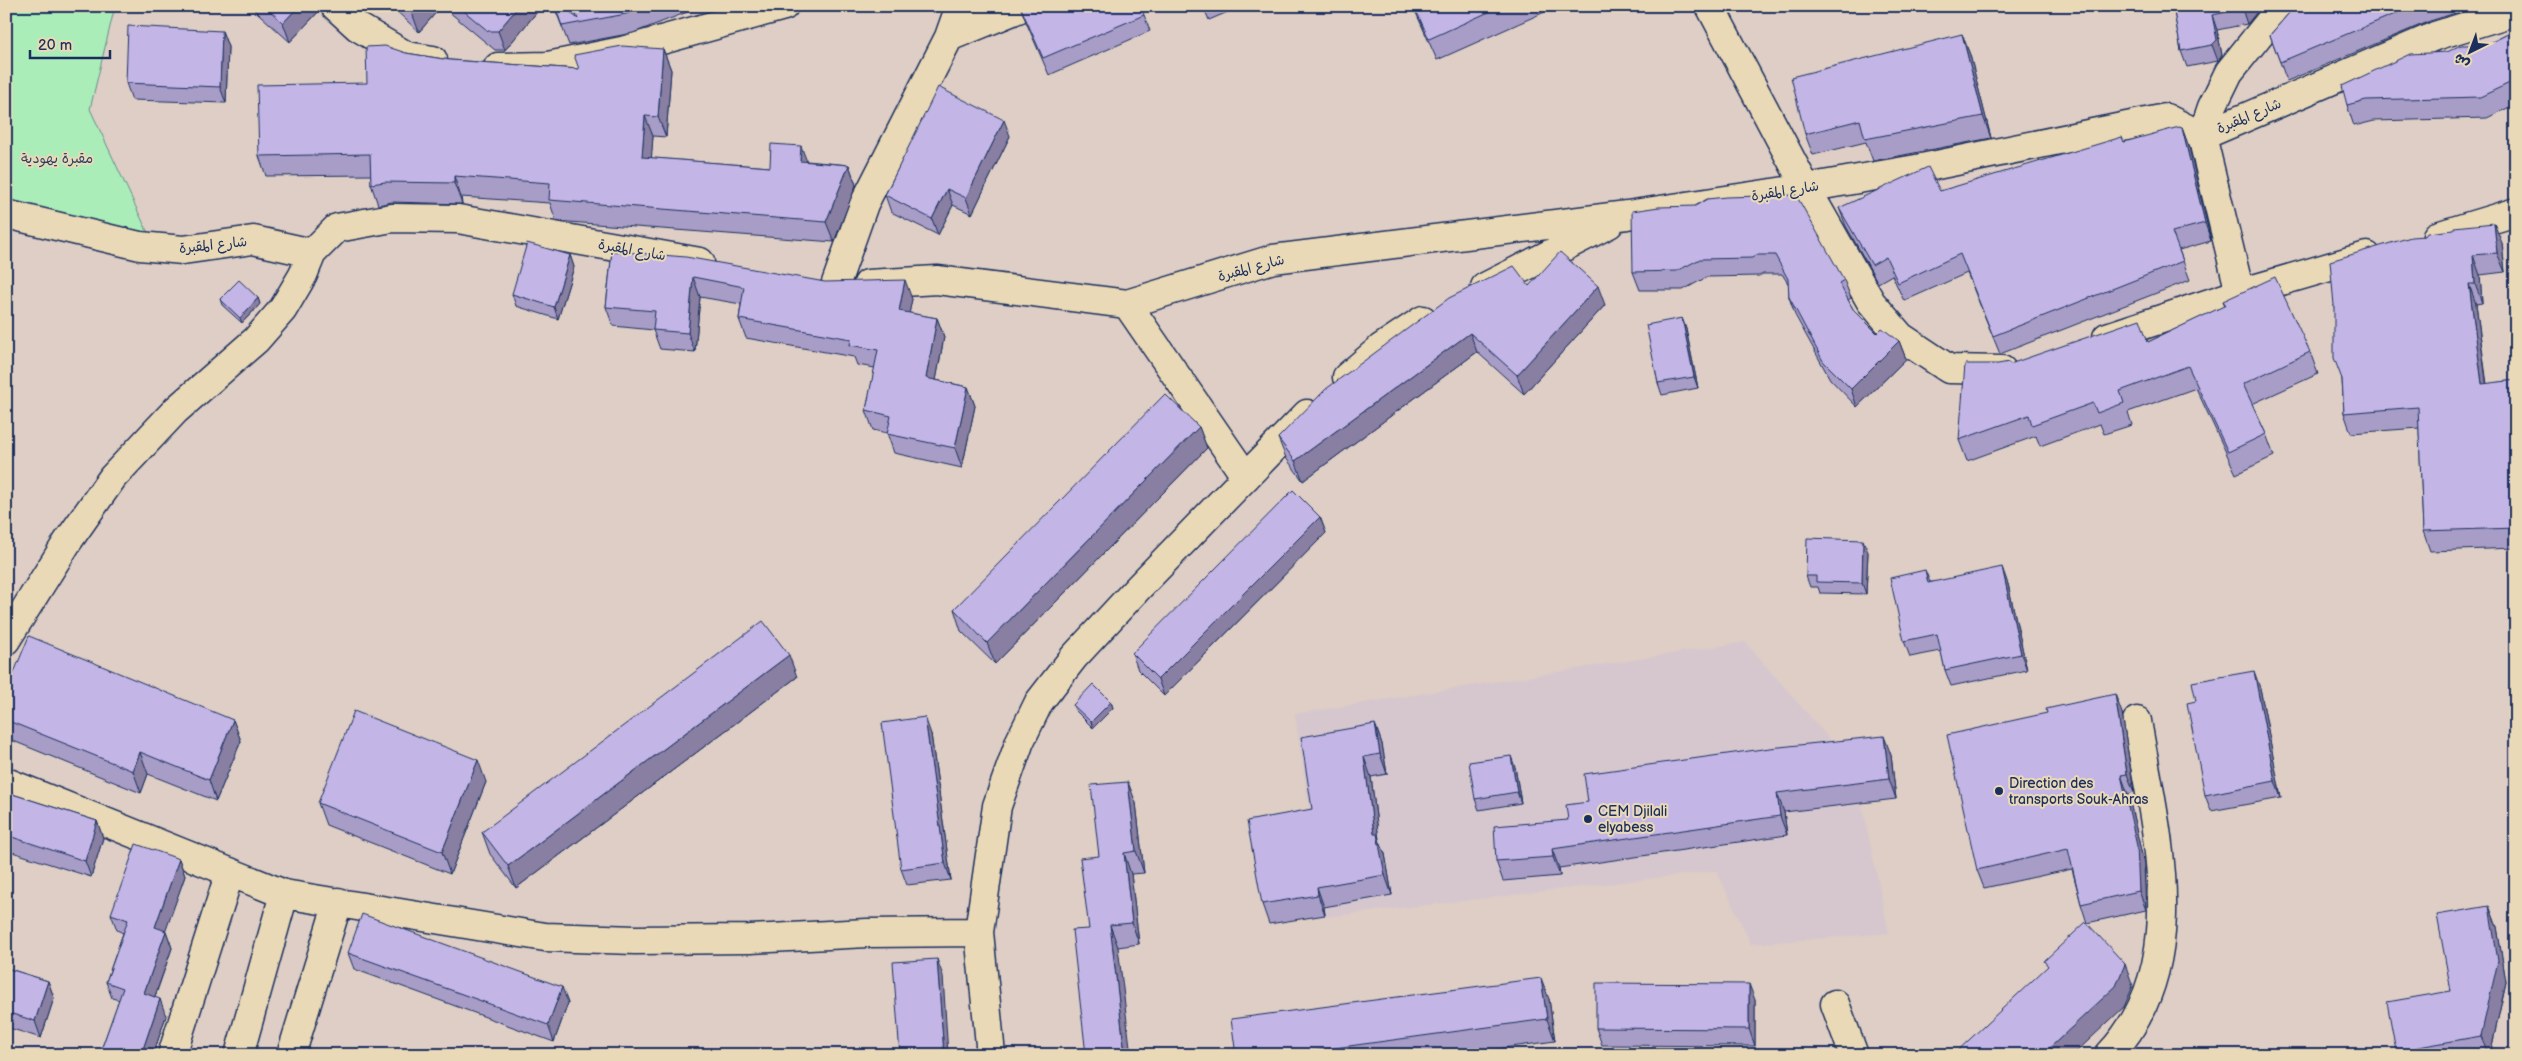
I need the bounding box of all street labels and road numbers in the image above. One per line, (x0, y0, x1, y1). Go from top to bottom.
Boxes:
street label: شارع المقبرة (2214, 95, 2284, 138)
street label: شارع المقبرة (1750, 177, 1820, 206)
street label: شارع المقبرة (178, 233, 248, 258)
street label: شارع المقبرة (597, 236, 667, 265)
street label: شارع المقبرة (1216, 251, 1287, 286)

